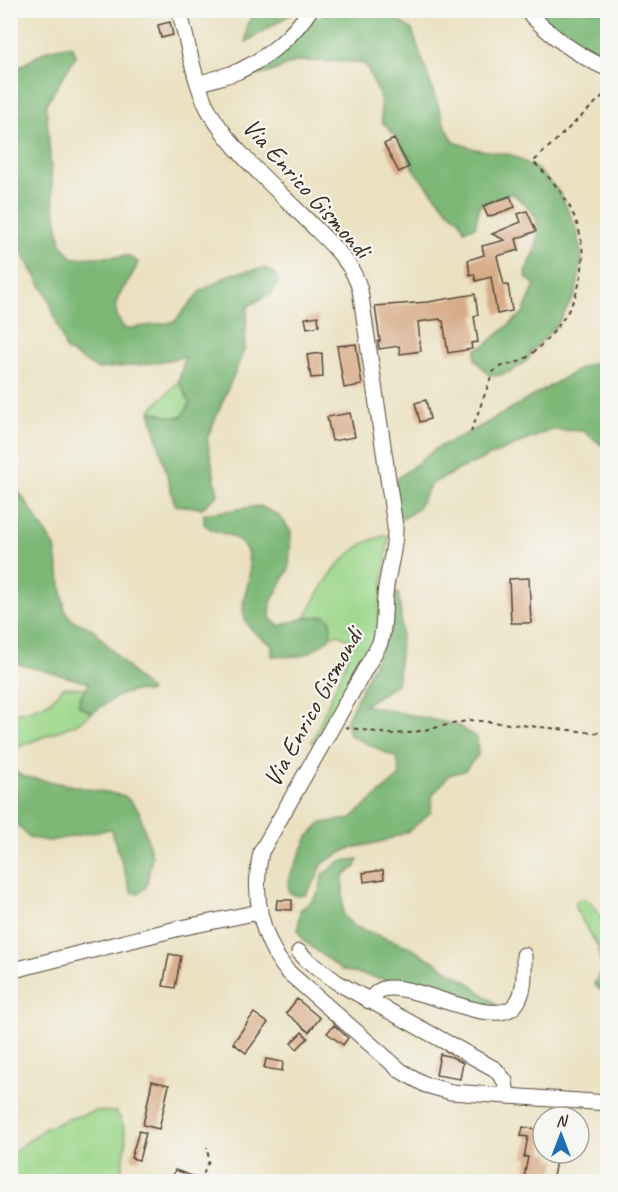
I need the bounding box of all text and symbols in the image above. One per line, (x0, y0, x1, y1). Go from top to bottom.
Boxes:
street label: Via Enrico Gismondi (235, 111, 381, 267)
street label: Via Enrico Gismondi (256, 619, 372, 793)
north arrow (531, 1105, 591, 1165)
text: N (556, 1111, 569, 1131)

